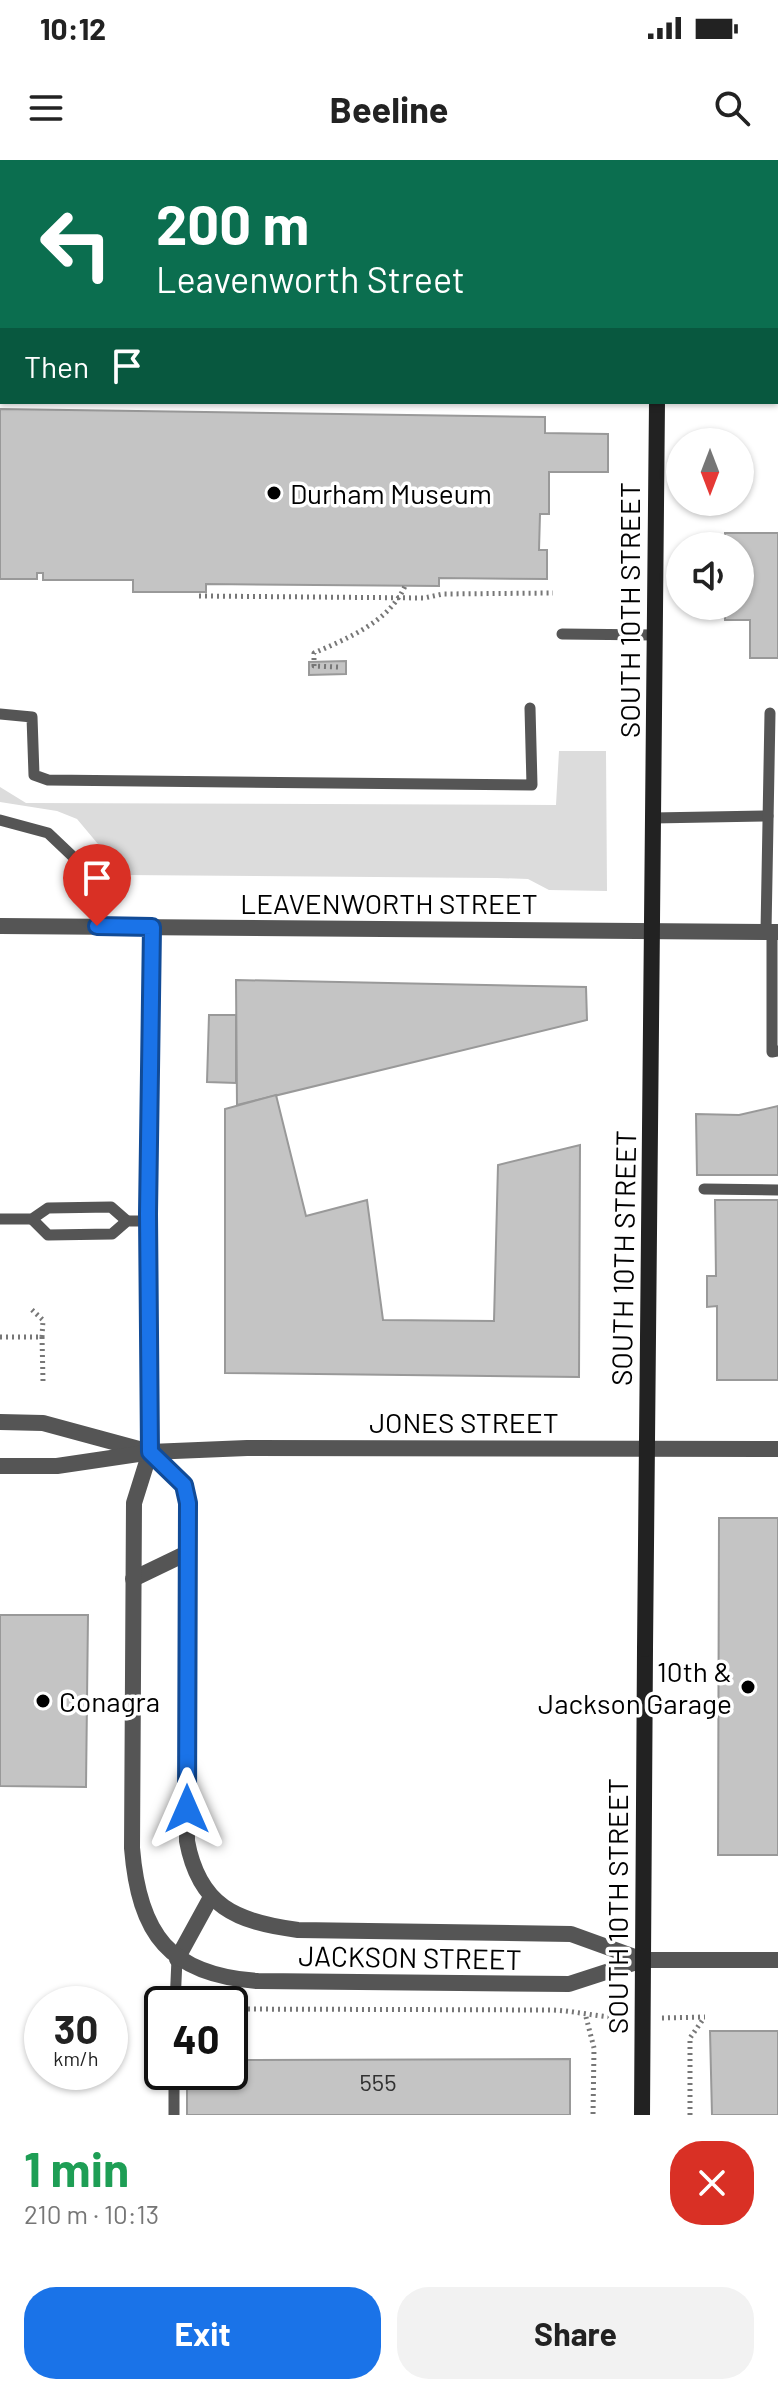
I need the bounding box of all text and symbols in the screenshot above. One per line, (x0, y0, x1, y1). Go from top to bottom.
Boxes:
text: 10:12 (40, 10, 106, 46)
icon: menu (24, 86, 68, 130)
icon: search (710, 86, 754, 130)
text: Beeline (330, 87, 448, 130)
text: 200 m (156, 189, 309, 256)
icon: left (24, 192, 128, 296)
text: Leavenworth Street (156, 257, 465, 300)
icon: arrive (105, 344, 149, 388)
text: Then (24, 348, 89, 384)
north arrow (666, 428, 754, 516)
map controls (666, 428, 754, 620)
place label: Durham Museum (290, 476, 492, 510)
street label: SOUTH 10TH STREET (612, 482, 646, 738)
marker: Durham Museum (265, 484, 283, 502)
button: sound (666, 532, 754, 620)
pin (63, 844, 131, 926)
icon: arrive (75, 856, 119, 900)
street label: LEAVENWORTH STREET (240, 886, 538, 920)
street label: SOUTH 10TH STREET (604, 1130, 642, 1386)
street label: JONES STREET (369, 1405, 559, 1439)
place label: 10th & Jackson Garage (538, 1654, 732, 1720)
marker: 10th & Jackson Garage (739, 1678, 757, 1696)
place label: Conagra (59, 1684, 160, 1718)
marker: Conagra (34, 1692, 52, 1710)
position arrow (145, 1767, 229, 1851)
street label: SOUTH 10TH STREET (600, 1778, 634, 2034)
street label: JACKSON STREET (298, 1938, 522, 1976)
speed limit sign: 40 (144, 1986, 248, 2090)
text: 30 (54, 2004, 98, 2052)
text: km/h (53, 2046, 99, 2070)
house number: 555 (359, 2067, 397, 2096)
text: 1 min (24, 2139, 129, 2197)
button: close (670, 2141, 754, 2225)
text: 210 m · 10:13 (24, 2198, 159, 2229)
button: Exit (24, 2287, 381, 2379)
button: Share (397, 2287, 754, 2379)

